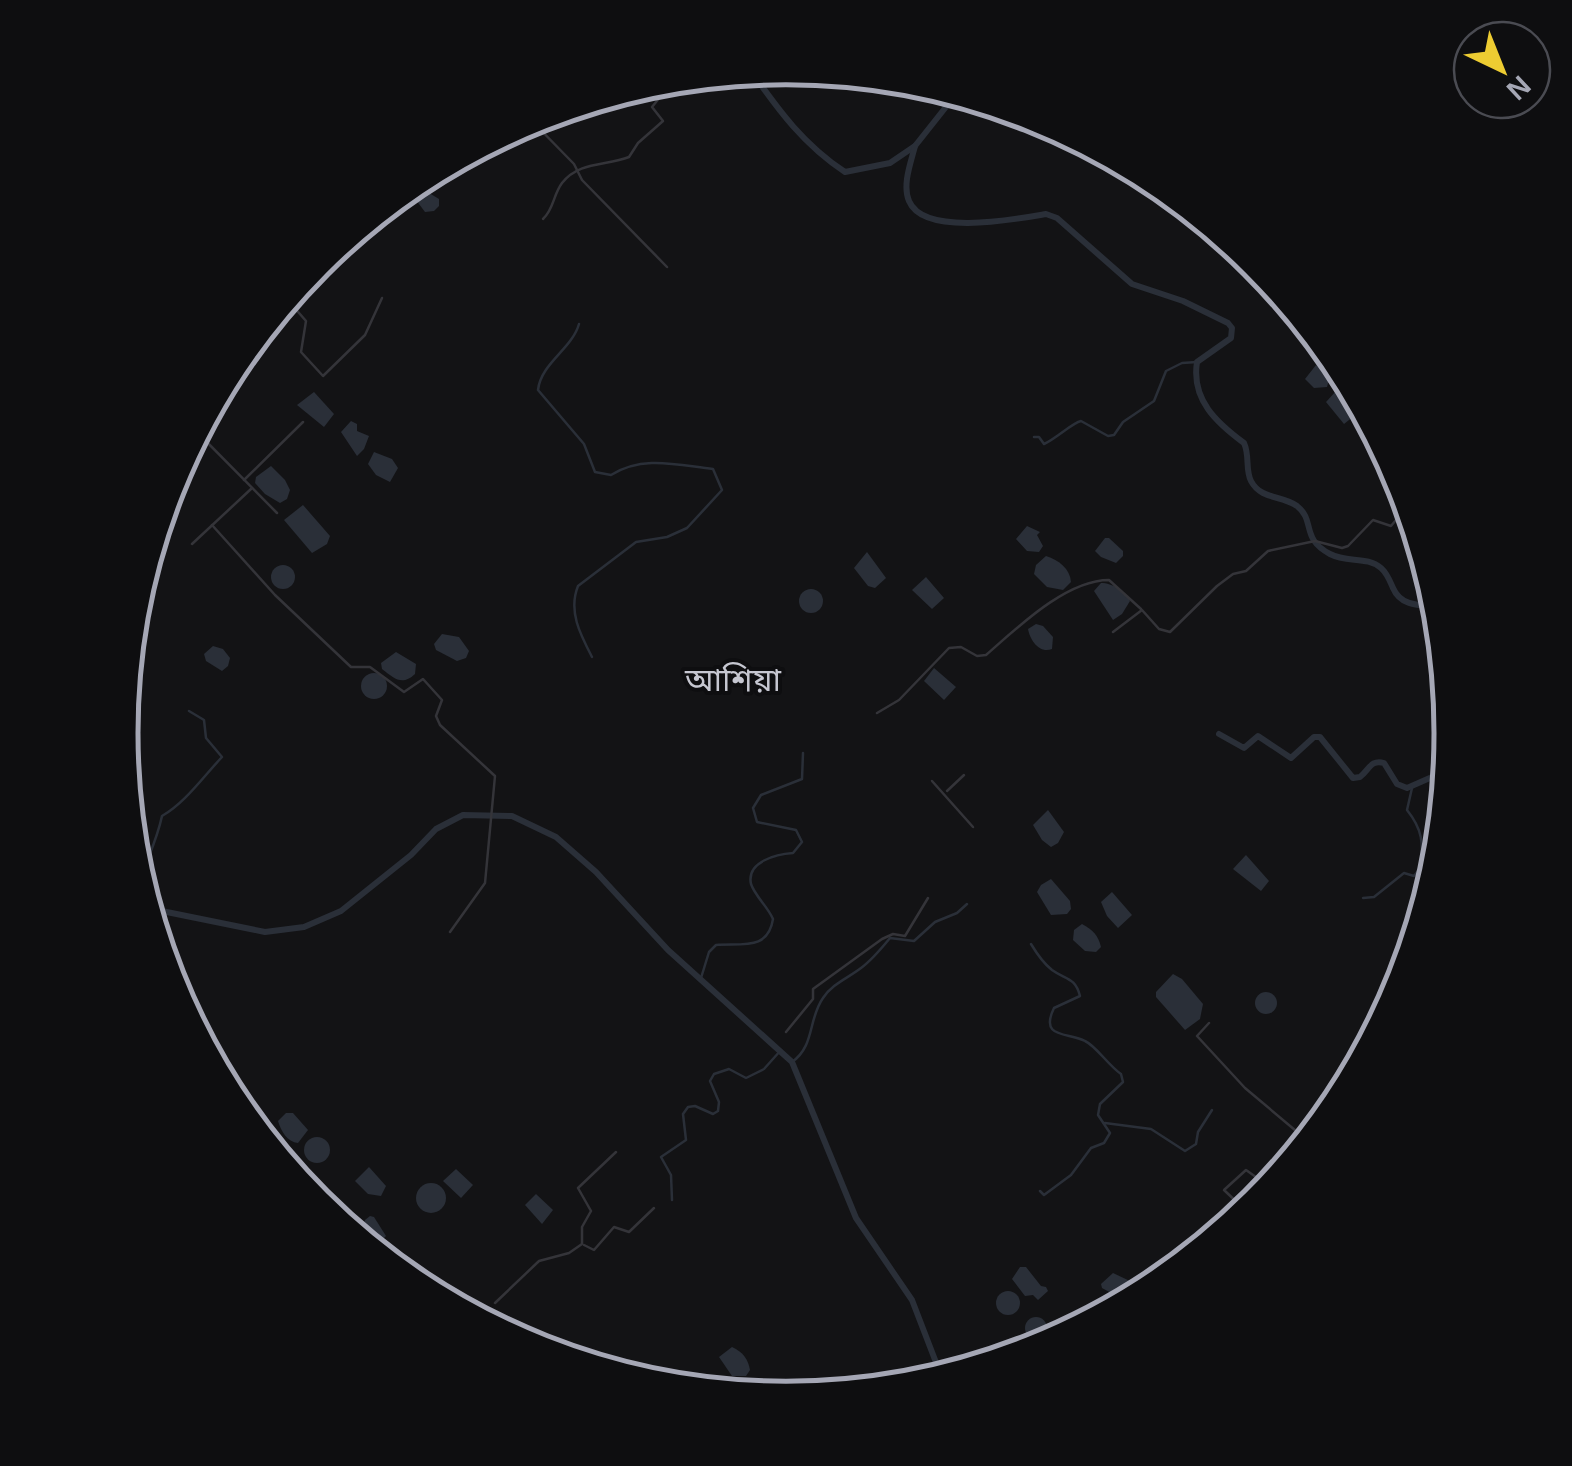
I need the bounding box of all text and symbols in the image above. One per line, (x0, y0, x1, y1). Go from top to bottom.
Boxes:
north arrow (1452, 20, 1552, 120)
text: N (1501, 70, 1537, 106)
district label: আশিয়া (684, 662, 781, 698)

